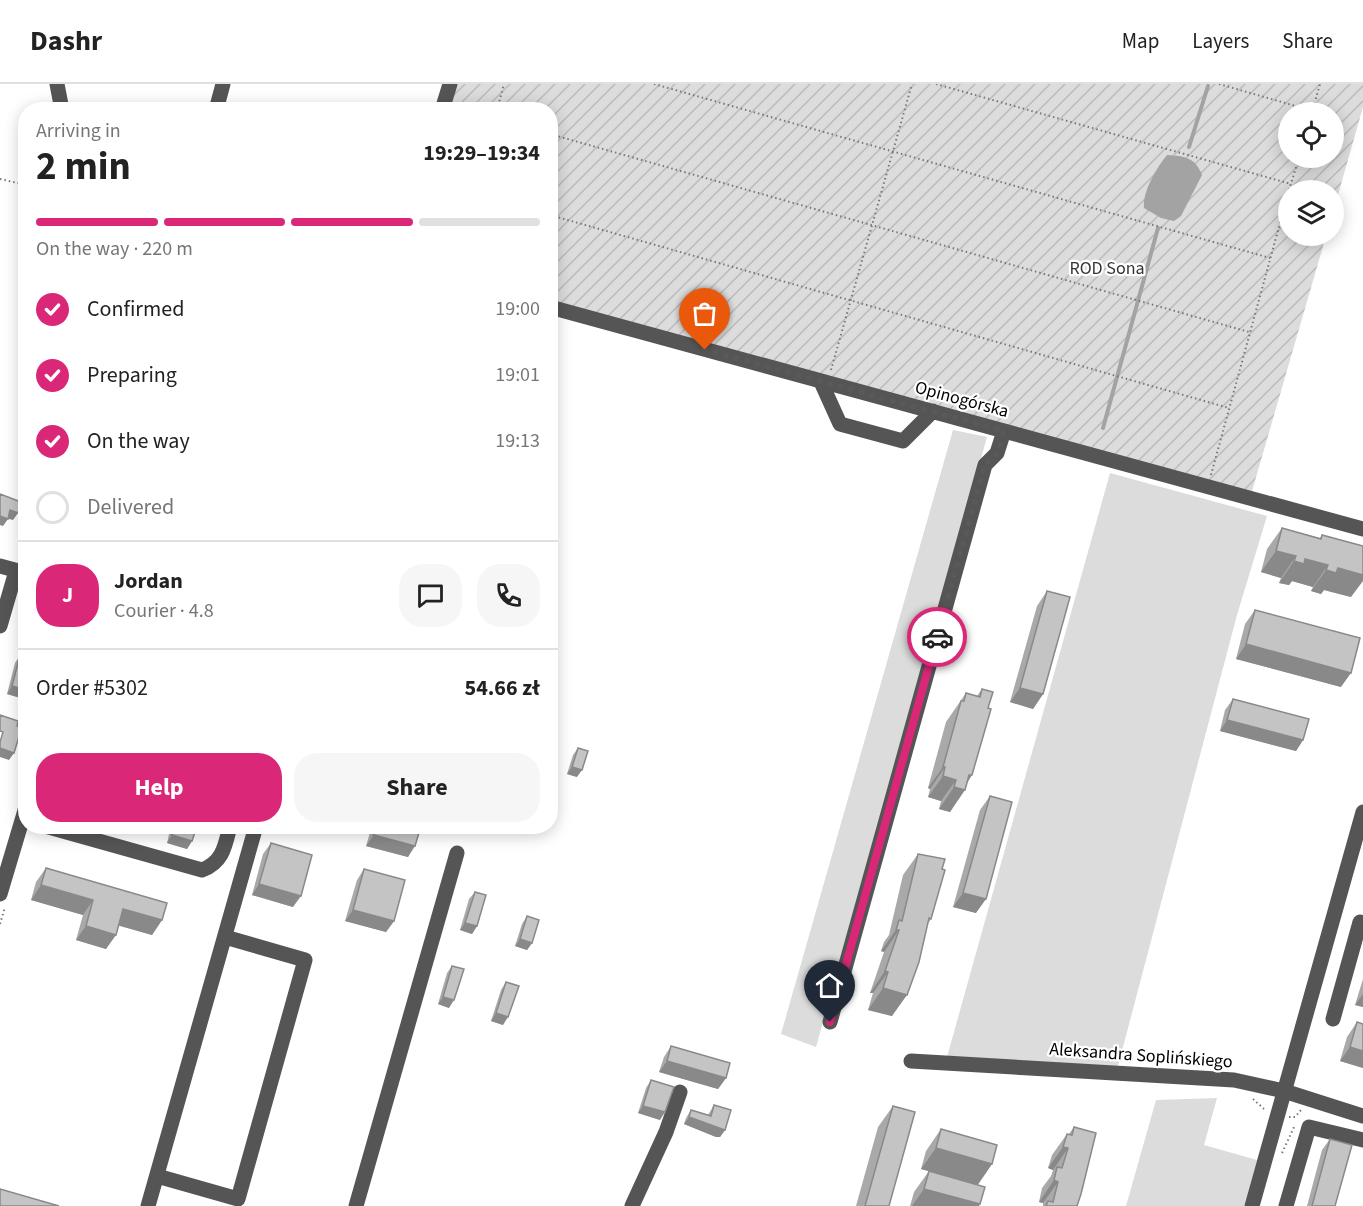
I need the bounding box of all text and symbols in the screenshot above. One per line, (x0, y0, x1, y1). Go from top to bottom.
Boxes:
text: Dashr (30, 21, 102, 61)
text: Map (1122, 26, 1159, 56)
text: Layers (1192, 26, 1249, 56)
text: Share (1282, 26, 1333, 56)
map controls (1278, 102, 1344, 246)
button: locate (1278, 102, 1344, 168)
text: Arriving in (36, 117, 121, 145)
text: 19:29–19:34 (423, 137, 540, 169)
text: 2 min (36, 139, 131, 195)
button: layers (1278, 180, 1344, 246)
text: On the way · 220 m (36, 235, 193, 263)
park label: ROD Sona (1069, 256, 1145, 281)
pin (679, 288, 730, 350)
icon: check (36, 293, 69, 326)
text: Confirmed (87, 293, 184, 325)
text: 19:00 (495, 295, 540, 323)
icon: bag (688, 297, 721, 330)
icon: check (36, 359, 69, 392)
text: Preparing (87, 359, 177, 391)
text: 19:01 (495, 361, 540, 389)
street label: Opinogórska (912, 375, 1012, 424)
icon: check (36, 425, 69, 458)
text: On the way (87, 425, 190, 457)
text: 19:13 (495, 427, 540, 455)
text: Delivered (87, 491, 174, 523)
button: chat (399, 564, 462, 627)
button: phone (477, 564, 540, 627)
text: Jordan (114, 565, 183, 597)
text: J (62, 579, 73, 611)
text: Courier · 4.8 (114, 597, 214, 625)
courier (907, 607, 967, 667)
icon: car (921, 621, 954, 654)
text: Order #5302 (36, 672, 148, 704)
text: 54.66 zł (465, 672, 540, 704)
button: Help (36, 753, 282, 822)
button: Share (294, 753, 540, 822)
pin (804, 960, 855, 1022)
icon: home (813, 969, 846, 1002)
street label: Aleksandra Soplińskiego (1049, 1037, 1233, 1074)

